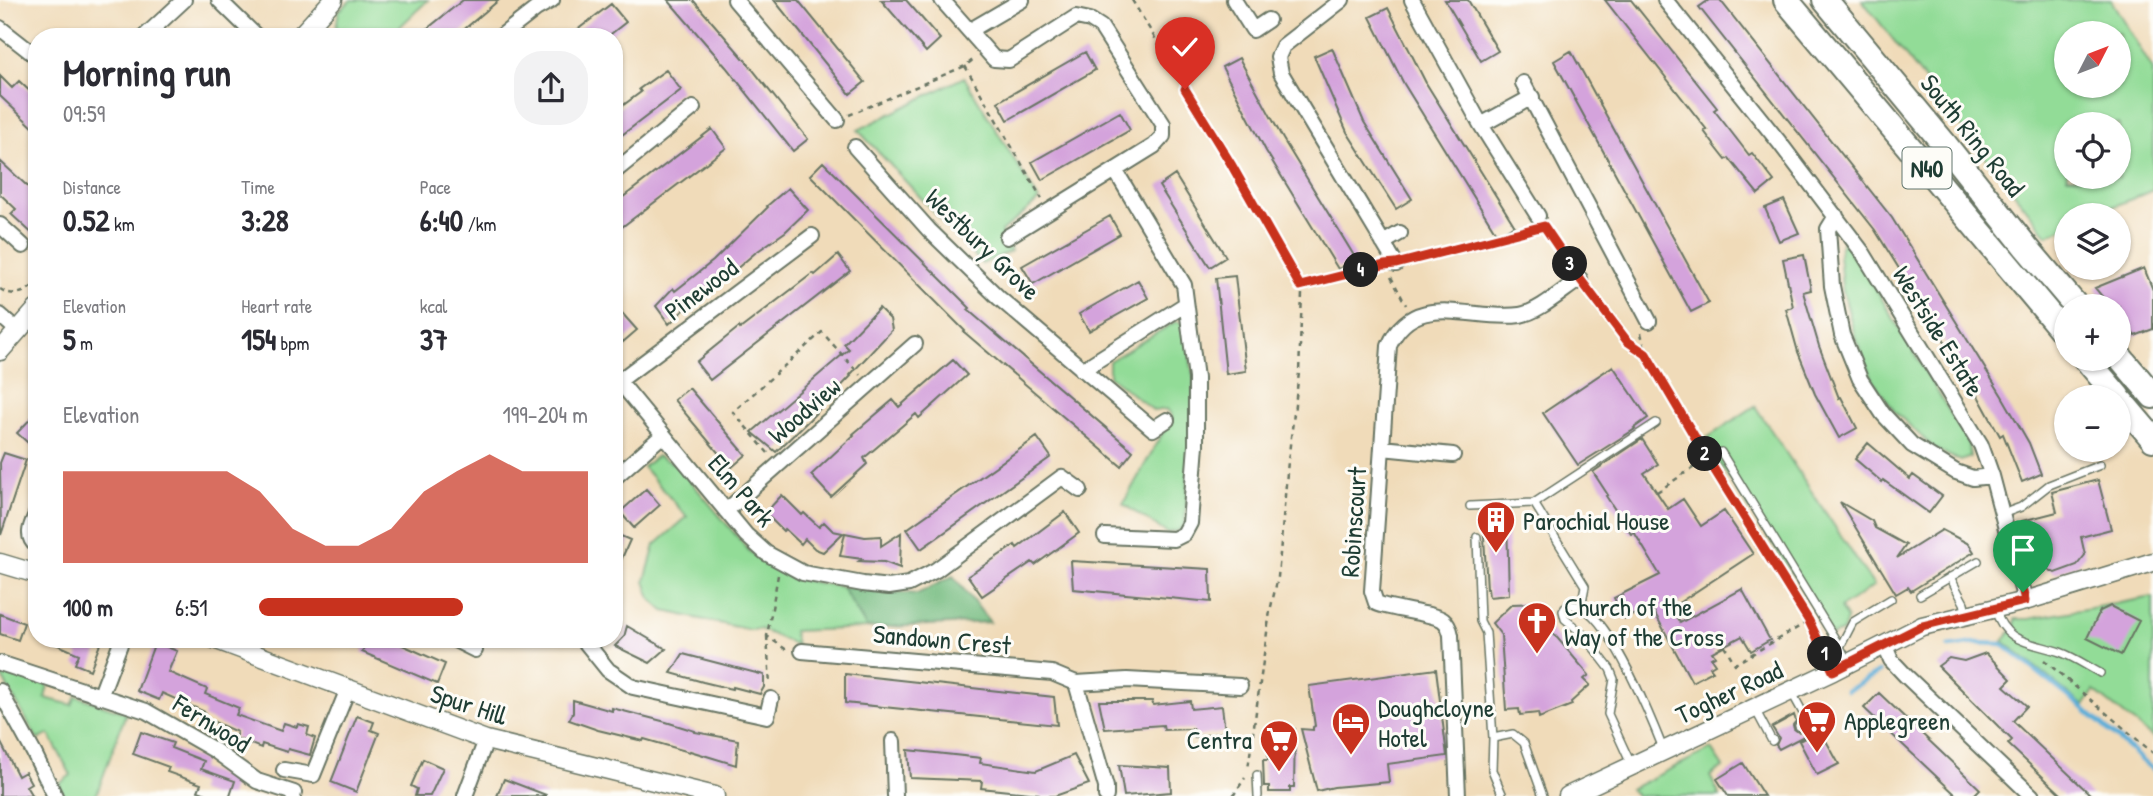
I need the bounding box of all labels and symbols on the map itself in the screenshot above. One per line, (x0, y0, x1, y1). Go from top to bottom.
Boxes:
pin (1155, 17, 1215, 89)
north arrow (2054, 21, 2132, 98)
street label: South Ring Road (1913, 66, 2033, 204)
road number: N40 (1902, 148, 1952, 188)
street label: Westbury Grove (918, 180, 1048, 308)
pin: 3 (1552, 246, 1588, 282)
street label: Pinewood (657, 250, 745, 328)
pin: 4 (1344, 252, 1378, 288)
street label: Westside Estate (1885, 259, 1993, 403)
street label: Woodview (760, 369, 848, 451)
pin: 2 (1688, 436, 1722, 472)
street label: Elm Park (701, 446, 783, 534)
street label: Robinscourt (1332, 465, 1374, 578)
building icon: Parochial House (1475, 499, 1517, 554)
place label: Parochial House (1523, 503, 1670, 538)
pin (1993, 520, 2053, 592)
place label: Church of the Way of the Cross (1564, 589, 1724, 654)
church icon: Church of the Way of the Cross (1516, 600, 1558, 655)
street label: Sandown Crest (872, 616, 1013, 663)
pin: 1 (1808, 636, 1842, 672)
street label: Togher Road (1670, 652, 1788, 732)
street label: Spur Hill (426, 675, 513, 733)
street label: Fernwood (166, 685, 257, 760)
place label: Doughcloyne Hotel (1378, 690, 1494, 755)
supermarket icon: Applegreen (1796, 699, 1838, 754)
hotel icon: Doughcloyne Hotel (1330, 701, 1372, 756)
place label: Applegreen (1844, 703, 1950, 738)
supermarket icon: Centra (1258, 718, 1300, 773)
place label: Centra (1187, 722, 1252, 757)

